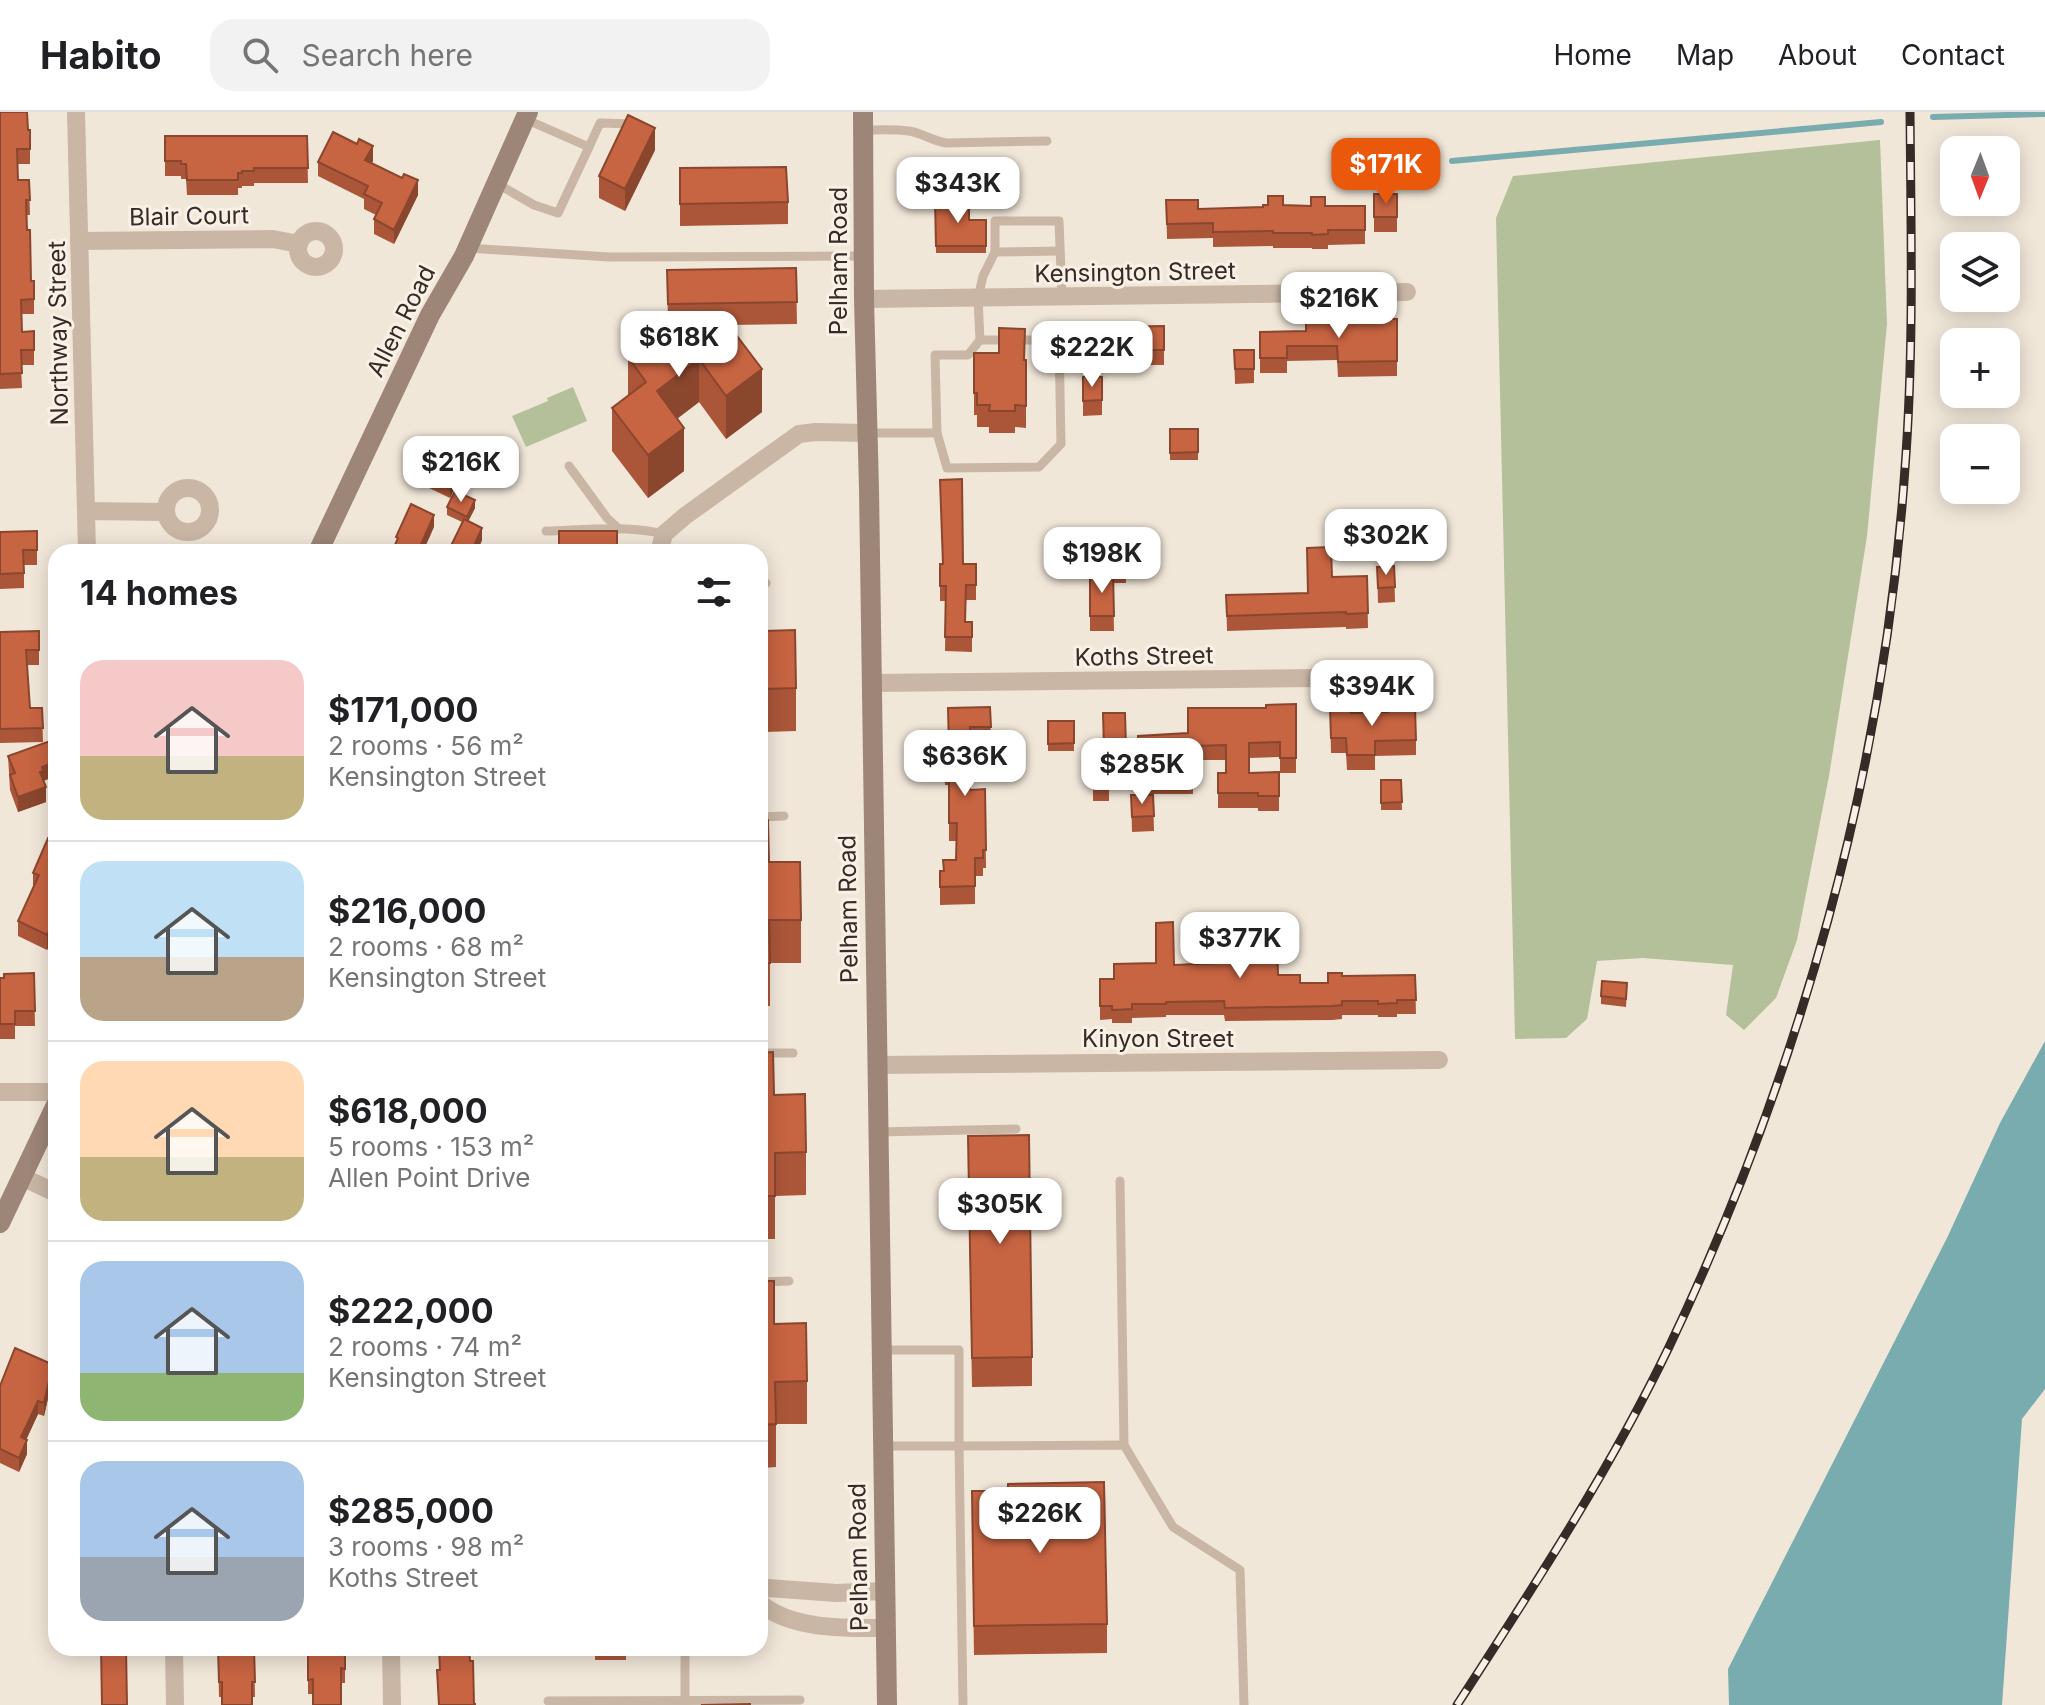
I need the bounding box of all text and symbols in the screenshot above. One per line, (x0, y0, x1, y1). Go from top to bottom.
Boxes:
search box (210, 19, 770, 91)
text: Habito (40, 32, 162, 78)
icon: search (238, 33, 282, 77)
text: Search here (302, 37, 473, 73)
text: Home (1553, 38, 1632, 72)
text: Map (1676, 38, 1734, 72)
text: About (1778, 38, 1857, 72)
text: Contact (1901, 38, 2005, 72)
north arrow (1940, 136, 2020, 216)
map controls (1940, 136, 2020, 504)
pin: $171K (1330, 138, 1442, 206)
text: $171K (1349, 148, 1423, 179)
pin: $343K (902, 157, 1014, 225)
text: $343K (915, 167, 1001, 198)
street label: Pelham Road (824, 187, 853, 335)
street label: Blair Court (129, 200, 249, 232)
button: layers (1940, 232, 2020, 312)
street label: Northway Street (42, 240, 74, 426)
street label: Kensington Street (1034, 256, 1236, 288)
street label: Allen Road (361, 261, 441, 381)
pin: $216K (1283, 272, 1395, 340)
text: $216K (1299, 282, 1379, 313)
pin: $618K (623, 311, 735, 379)
text: $618K (639, 321, 719, 352)
pin: $222K (1036, 321, 1148, 389)
button: + (1940, 328, 2020, 408)
text: $222K (1050, 331, 1134, 362)
button: − (1940, 424, 2020, 504)
pin: $216K (405, 436, 517, 504)
text: $216K (421, 446, 501, 477)
pin: $302K (1330, 509, 1442, 577)
text: $302K (1343, 519, 1429, 550)
pin: $198K (1046, 527, 1158, 595)
text: $198K (1062, 537, 1142, 568)
icon: filters (692, 570, 736, 614)
text: 14 homes (80, 572, 238, 613)
street label: Koths Street (1074, 640, 1214, 672)
pin: $394K (1316, 660, 1428, 728)
text: $394K (1329, 670, 1415, 701)
text: $171,000 (328, 689, 479, 730)
icon: home (144, 692, 240, 788)
text: 2 rooms · 56 m² (328, 730, 524, 761)
pin: $636K (909, 730, 1021, 798)
pin: $285K (1086, 738, 1198, 806)
text: $636K (922, 740, 1008, 771)
text: $285K (1099, 748, 1185, 779)
text: Kensington Street (328, 761, 546, 792)
street label: Pelham Road (832, 835, 864, 983)
text: $216,000 (328, 890, 487, 931)
icon: home (144, 893, 240, 989)
pin: $377K (1184, 912, 1296, 980)
text: $377K (1198, 922, 1282, 953)
text: 2 rooms · 68 m² (328, 931, 524, 962)
text: Kensington Street (328, 962, 546, 993)
street label: Kinyon Street (1082, 1024, 1234, 1053)
text: $618,000 (328, 1090, 488, 1131)
icon: home (144, 1093, 240, 1189)
text: 5 rooms · 153 m² (328, 1131, 534, 1162)
text: Allen Point Drive (328, 1162, 530, 1193)
pin: $305K (944, 1178, 1056, 1246)
text: $305K (957, 1188, 1043, 1219)
text: $222,000 (328, 1290, 494, 1331)
icon: home (144, 1293, 240, 1389)
text: 2 rooms · 74 m² (328, 1331, 522, 1362)
text: Kensington Street (328, 1362, 546, 1393)
street label: Pelham Road (842, 1483, 874, 1631)
pin: $226K (984, 1487, 1096, 1555)
text: $285,000 (328, 1490, 494, 1531)
icon: home (144, 1493, 240, 1589)
text: $226K (997, 1497, 1083, 1528)
text: 3 rooms · 98 m² (328, 1531, 524, 1562)
text: Koths Street (328, 1562, 478, 1593)

